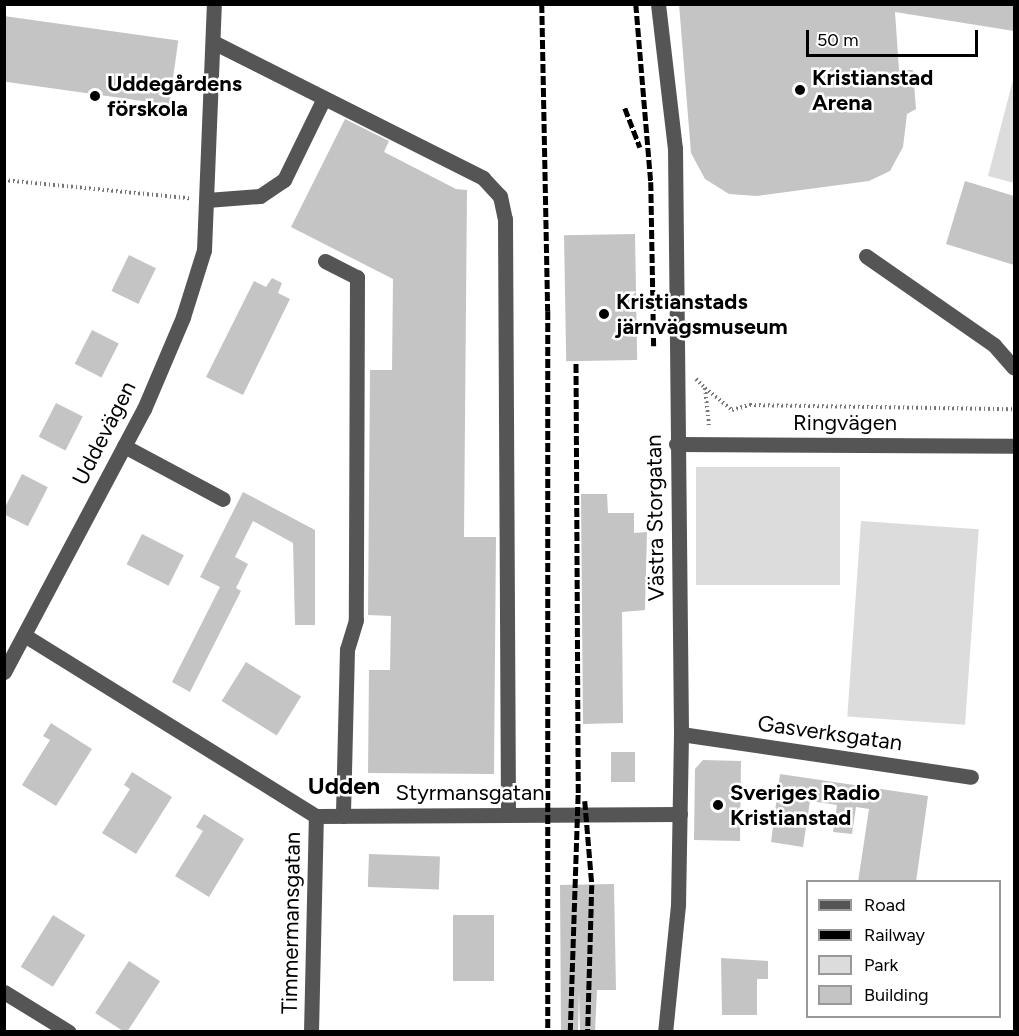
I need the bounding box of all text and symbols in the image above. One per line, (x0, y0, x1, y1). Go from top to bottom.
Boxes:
scale bar (809, 18, 982, 56)
text: 50 m (817, 29, 859, 51)
place label: Kristianstad Arena (812, 64, 933, 116)
place label: Uddegårdens förskola (107, 70, 242, 122)
marker: Kristianstad Arena (793, 83, 807, 97)
marker: Uddegårdens förskola (88, 89, 102, 103)
place label: Kristianstads järnvägsmuseum (616, 288, 788, 340)
marker: Kristianstads järnvägsmuseum (597, 307, 611, 321)
street label: Uddevägen (67, 377, 141, 489)
street label: Ringvägen (793, 410, 897, 436)
street label: Västra Storgatan (640, 434, 670, 602)
street label: Gasverksgatan (756, 710, 904, 756)
district label: Udden (308, 772, 380, 800)
place label: Sveriges Radio Kristianstad (730, 779, 880, 830)
street label: Styrmansgatan (395, 780, 545, 806)
marker: Sveriges Radio Kristianstad (711, 798, 725, 812)
street label: Timmermansgatan (276, 832, 306, 1014)
legend (806, 880, 1001, 1018)
text: Road (864, 894, 905, 916)
text: Railway (864, 924, 925, 946)
text: Park (864, 954, 898, 976)
text: Building (864, 984, 929, 1006)

